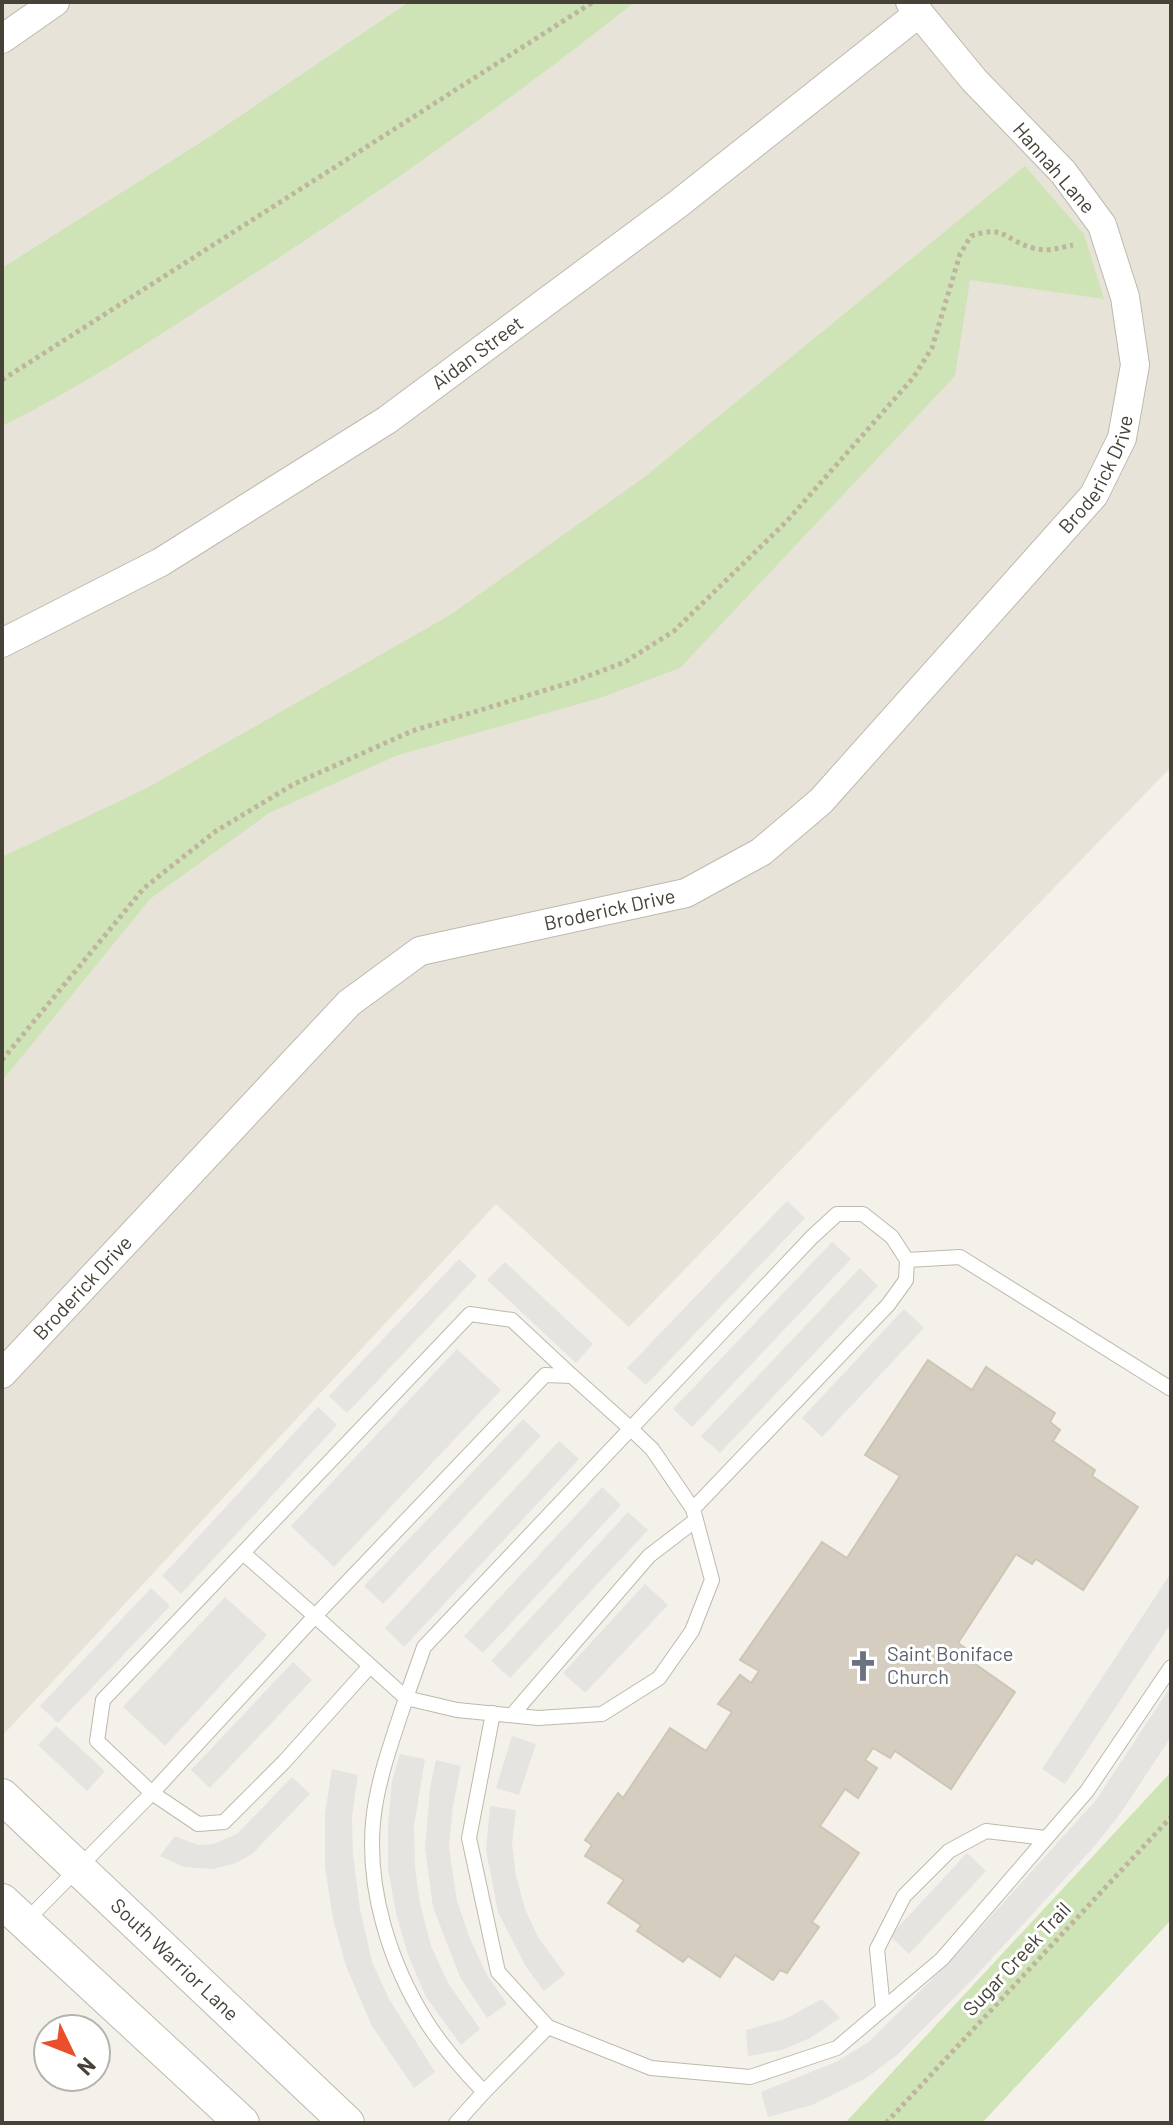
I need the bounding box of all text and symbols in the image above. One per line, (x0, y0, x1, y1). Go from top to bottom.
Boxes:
street label: Hannah Lane (1009, 117, 1101, 218)
street label: Aidan Street (426, 310, 527, 394)
street label: Broderick Drive (1053, 413, 1137, 538)
street label: Broderick Drive (541, 883, 677, 935)
street label: Broderick Drive (27, 1230, 136, 1344)
place label: Saint Boniface Church (887, 1641, 1013, 1688)
church icon: Saint Boniface Church (846, 1649, 880, 1683)
street label: South Warrior Lane (107, 1893, 244, 2025)
street label: Sugar Creek Trail (957, 1896, 1075, 2020)
north arrow (32, 2013, 112, 2093)
text: N (73, 2053, 102, 2082)

